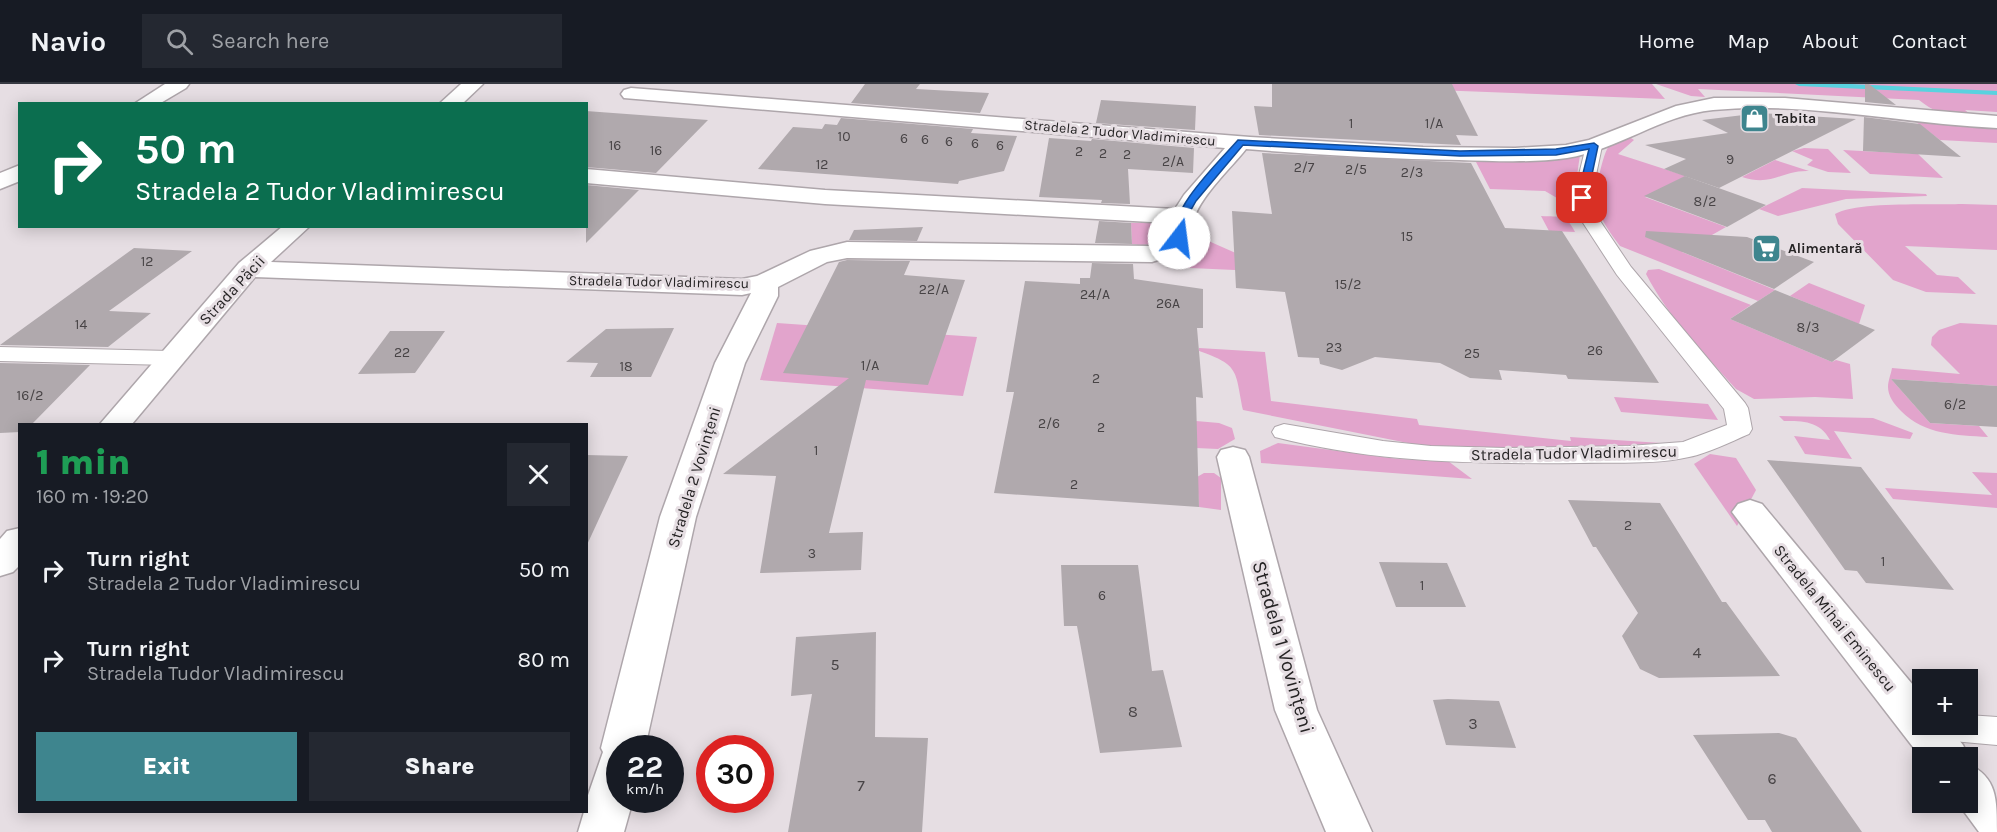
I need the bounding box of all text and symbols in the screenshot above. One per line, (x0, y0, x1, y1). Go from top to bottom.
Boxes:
search box (142, 14, 562, 68)
text: Navio (30, 25, 106, 58)
icon: search (163, 25, 196, 58)
text: Search here (211, 28, 329, 54)
text: Home (1639, 29, 1695, 53)
text: Map (1728, 29, 1769, 53)
text: About (1802, 29, 1859, 53)
text: Contact (1892, 29, 1967, 53)
shop icon: Tabita (1738, 102, 1770, 134)
place label: Tabita (1775, 110, 1816, 127)
house number: 1 (1349, 115, 1353, 132)
house number: 1/A (1425, 115, 1443, 132)
street label: Stradela 2 Tudor Vladimirescu (1024, 116, 1216, 150)
text: 50 m (135, 124, 237, 174)
icon: right (36, 126, 114, 204)
house number: 10 (838, 128, 850, 145)
house number: 6 (900, 130, 908, 147)
house number: 6 (921, 131, 929, 148)
house number: 6 (945, 133, 953, 150)
house number: 6 (971, 135, 979, 152)
house number: 16 (609, 137, 621, 154)
house number: 6 (996, 137, 1004, 154)
house number: 16 (650, 142, 662, 159)
house number: 2 (1075, 143, 1083, 159)
house number: 2 (1099, 145, 1107, 162)
house number: 2 (1123, 146, 1131, 163)
house number: 9 (1726, 151, 1734, 168)
house number: 2/A (1162, 153, 1184, 170)
house number: 12 (816, 156, 828, 173)
house number: 2/7 (1294, 159, 1315, 176)
house number: 2/5 (1345, 161, 1367, 178)
house number: 2/3 (1401, 164, 1423, 181)
pin (1556, 172, 1607, 223)
text: Stradela 2 Tudor Vladimirescu (135, 175, 505, 207)
icon: arrive (1565, 181, 1598, 214)
house number: 8/2 (1694, 193, 1716, 210)
position arrow (1147, 206, 1211, 270)
house number: 15 (1401, 228, 1413, 245)
supermarket icon: Alimentară (1751, 232, 1783, 264)
place label: Alimentară (1788, 240, 1862, 257)
street label: Strada Păcii (195, 251, 269, 329)
house number: 12 (141, 253, 153, 270)
street label: Stradela Tudor Vladimirescu (569, 272, 749, 292)
house number: 15/2 (1335, 276, 1361, 293)
house number: 22/A (919, 281, 949, 298)
house number: 24/A (1080, 286, 1110, 303)
house number: 26A (1156, 295, 1180, 312)
house number: 14 (75, 316, 87, 333)
house number: 8/3 (1797, 319, 1819, 336)
house number: 23 (1326, 339, 1342, 356)
house number: 26 (1587, 342, 1603, 359)
house number: 22 (394, 344, 410, 361)
house number: 25 (1464, 345, 1480, 362)
house number: 1/A (861, 357, 879, 374)
house number: 18 (619, 358, 633, 375)
house number: 2 (1092, 370, 1100, 387)
house number: 16/2 (17, 387, 43, 404)
house number: 6/2 (1944, 396, 1966, 413)
street label: Stradela 2 Vovințeni (663, 404, 725, 550)
house number: 2/6 (1038, 415, 1060, 432)
house number: 2 (1097, 419, 1105, 436)
text: 1 min (36, 441, 130, 483)
house number: 1 (814, 442, 818, 459)
street label: Stradela Tudor Vladimirescu (1471, 442, 1677, 464)
button: close (507, 443, 570, 506)
house number: 2 (1070, 476, 1078, 493)
text: 160 m · 19:20 (36, 485, 149, 508)
house number: 2 (1624, 517, 1632, 534)
street label: Stradela Mihai Eminescu (1770, 541, 1900, 695)
house number: 3 (808, 545, 816, 562)
text: Turn right (87, 546, 190, 572)
house number: 1 (1881, 553, 1885, 570)
icon: right (36, 554, 69, 587)
text: 50 m (519, 557, 570, 583)
street label: Stradela 1 Vovințeni (1247, 558, 1319, 736)
text: Stradela 2 Tudor Vladimirescu (87, 572, 361, 595)
house number: 1 (1420, 577, 1424, 594)
house number: 6 (1098, 587, 1106, 604)
text: Turn right (87, 636, 190, 662)
house number: 4 (1693, 643, 1702, 662)
icon: right (36, 644, 69, 677)
text: 80 m (518, 647, 570, 673)
house number: 5 (830, 655, 840, 674)
text: Stradela Tudor Vladimirescu (87, 662, 345, 685)
map controls (1912, 669, 1978, 813)
button: + (1912, 669, 1978, 735)
house number: 8 (1128, 702, 1138, 721)
house number: 3 (1468, 714, 1478, 733)
button: Exit (36, 732, 297, 801)
button: Share (309, 732, 570, 801)
speed limit sign: 30 (696, 735, 774, 813)
button: − (1912, 747, 1978, 813)
text: 22 (627, 749, 663, 785)
house number: 6 (1767, 769, 1777, 788)
house number: 7 (857, 776, 865, 795)
text: km/h (626, 780, 664, 798)

